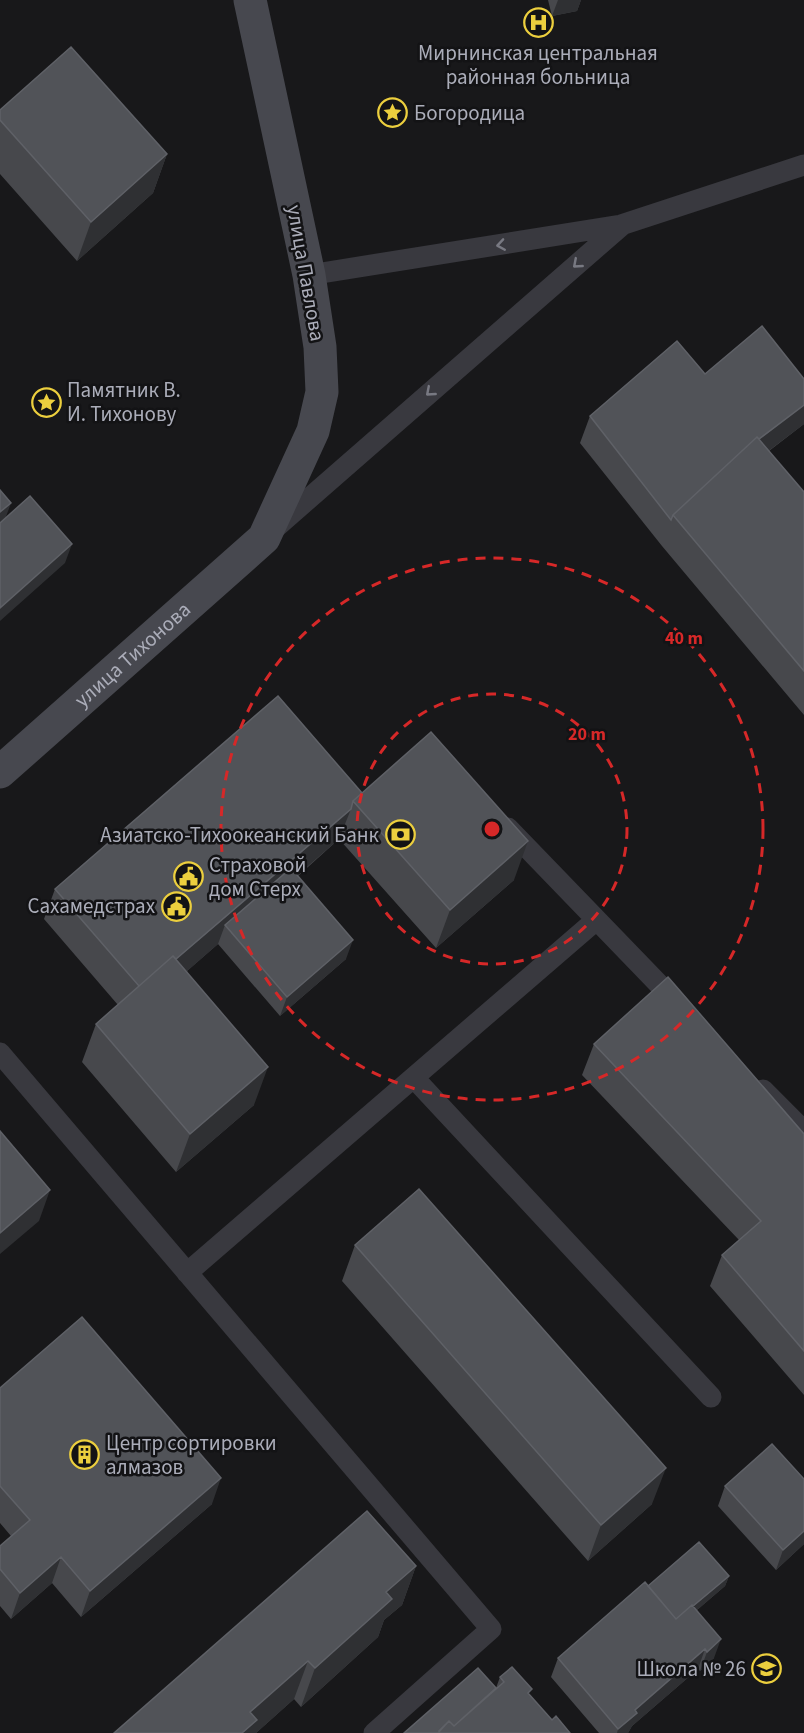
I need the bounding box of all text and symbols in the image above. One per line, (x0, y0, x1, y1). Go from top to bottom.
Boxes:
hospital icon: Мирнинская центральная районная больница (522, 6, 554, 38)
place label: Мирнинская центральная районная больница (418, 38, 658, 92)
place icon: Богородица (377, 97, 409, 129)
place label: Богородица (414, 98, 525, 128)
street label: улица Павлова (279, 203, 333, 343)
one-way arrow (497, 238, 506, 250)
one-way arrow (573, 257, 584, 268)
place label: Памятник В. И. Тихонову (67, 375, 181, 429)
one-way arrow (426, 385, 437, 396)
place icon: Памятник В. И. Тихонову (30, 386, 62, 418)
street label: улица Тихонова (68, 595, 197, 714)
text: 40 m (665, 626, 703, 651)
text: 20 m (568, 722, 606, 747)
bank icon: Азиатско-Тихоокеанский Банк (384, 819, 416, 851)
centre of rings (482, 819, 502, 839)
place label: Азиатско-Тихоокеанский Банк (100, 820, 380, 850)
place label: Страховой дом Стерх (209, 850, 306, 904)
public building icon: Страховой дом Стерх (172, 861, 204, 893)
public building icon: Сахамедстрах (160, 890, 192, 922)
place label: Сахамедстрах (27, 891, 156, 921)
place label: Центр сортировки алмазов (106, 1428, 277, 1482)
building icon: Центр сортировки алмазов (69, 1439, 101, 1471)
school or university icon: Школа № 26 (751, 1653, 783, 1685)
place label: Школа № 26 (636, 1654, 746, 1684)

